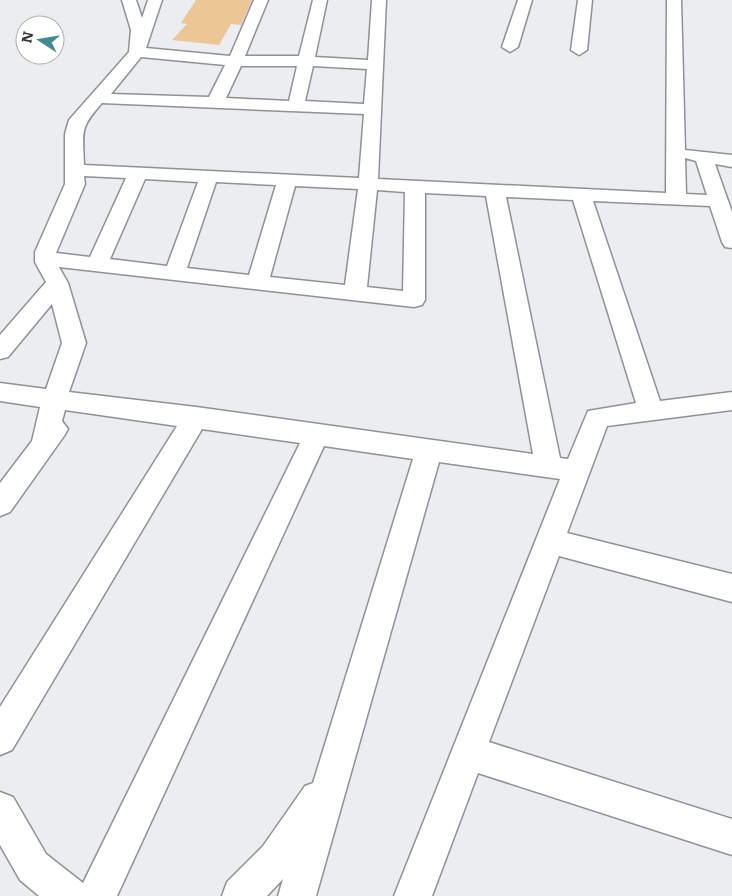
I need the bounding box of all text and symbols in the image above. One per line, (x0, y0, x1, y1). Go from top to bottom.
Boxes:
north arrow (15, 15, 65, 65)
text: N (15, 29, 37, 45)

